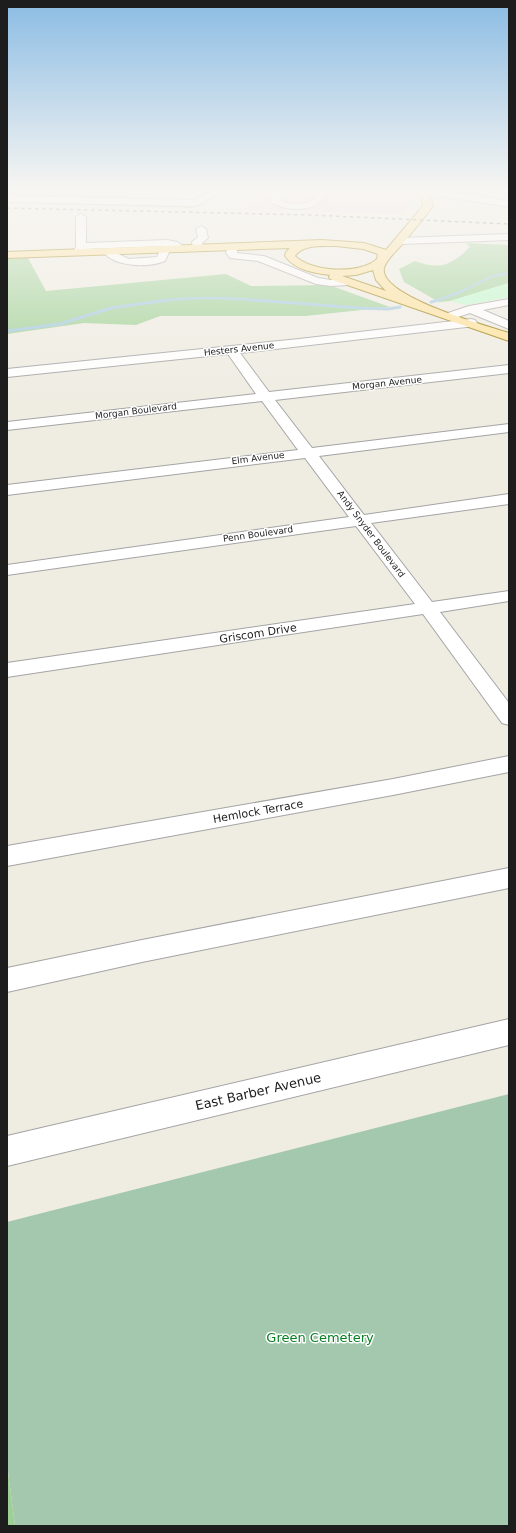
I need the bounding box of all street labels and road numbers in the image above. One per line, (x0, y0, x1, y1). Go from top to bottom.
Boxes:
street label: Hesters Avenue (203, 340, 275, 358)
street label: Morgan Avenue (352, 374, 423, 392)
street label: Morgan Boulevard (95, 401, 177, 421)
street label: Elm Avenue (231, 450, 285, 466)
street label: Andy Snyder Boulevard (335, 489, 407, 579)
street label: Penn Boulevard (222, 524, 294, 544)
street label: Griscom Drive (218, 621, 298, 646)
street label: Hemlock Terrace (212, 797, 304, 826)
street label: East Barber Avenue (194, 1070, 322, 1113)

